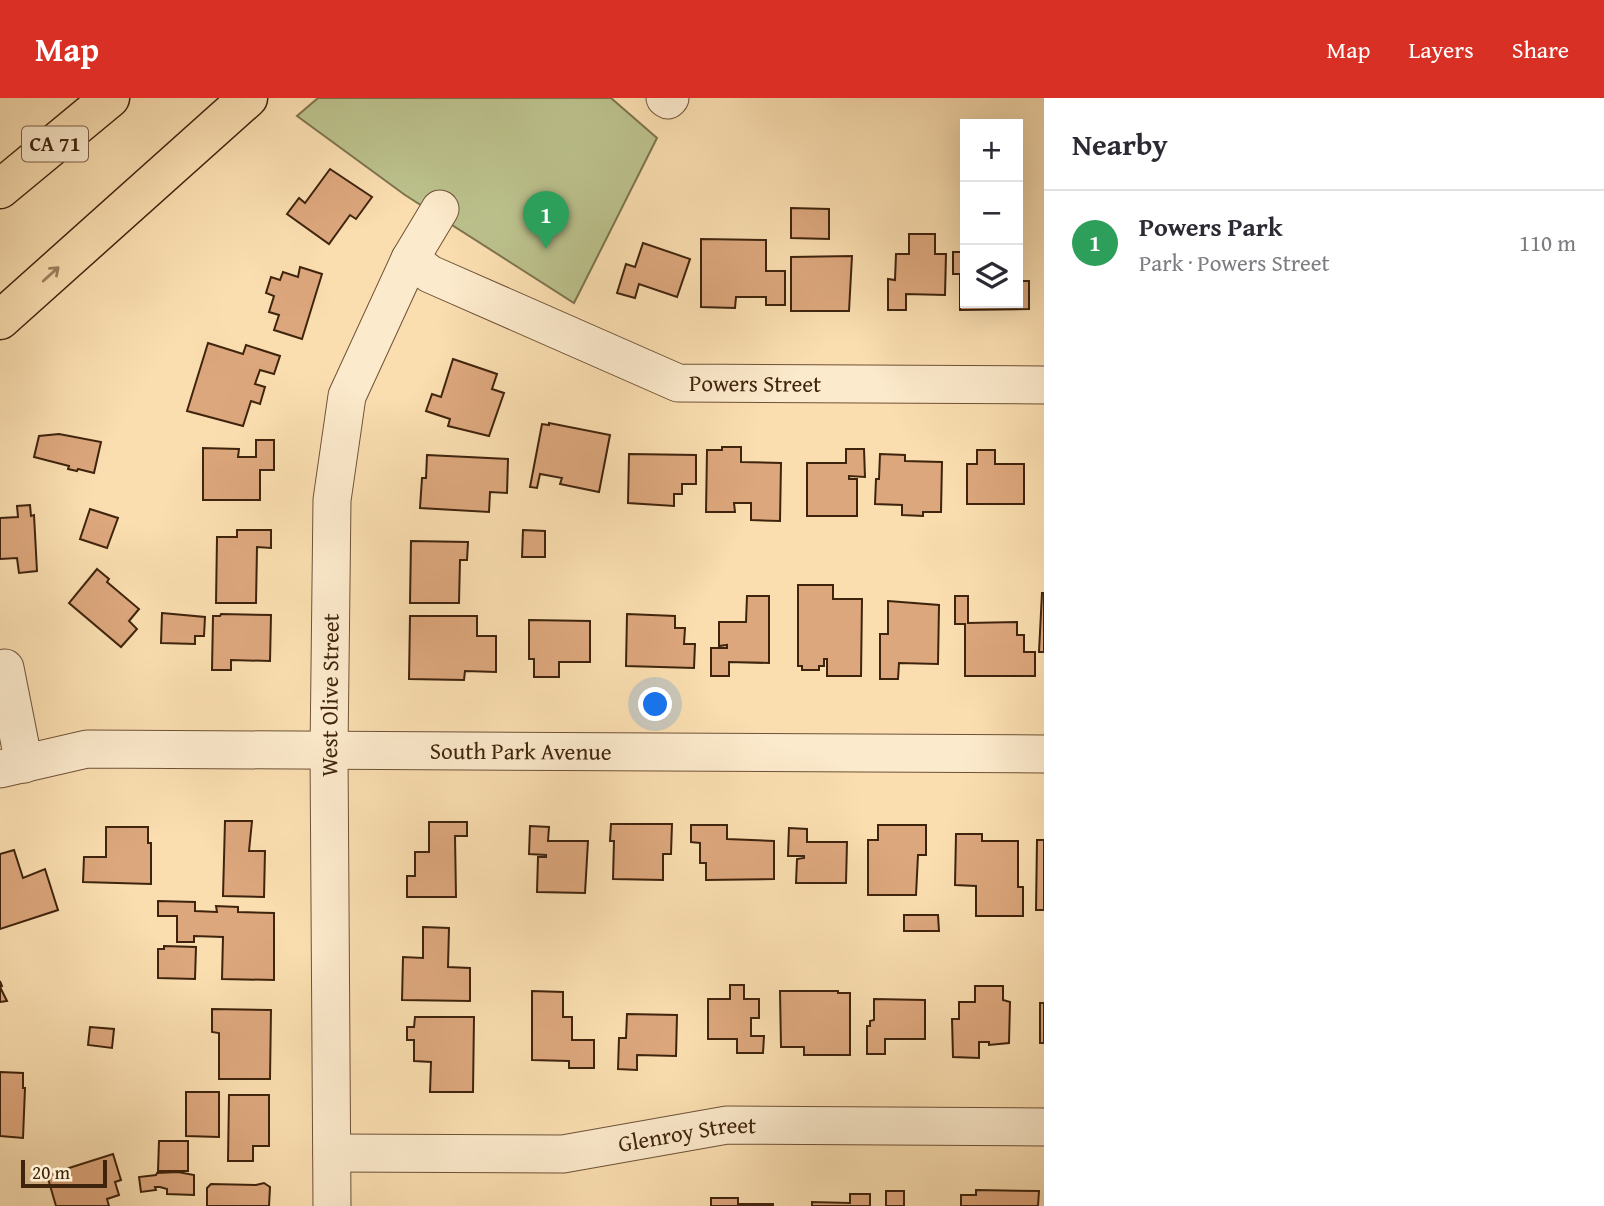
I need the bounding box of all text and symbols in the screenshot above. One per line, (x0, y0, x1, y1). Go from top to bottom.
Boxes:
text: Map (35, 25, 99, 73)
text: Map (1327, 32, 1370, 67)
text: Layers (1408, 32, 1474, 67)
text: Share (1512, 32, 1569, 67)
map controls (960, 119, 1023, 308)
button: + (960, 119, 1023, 182)
text: Nearby (1072, 122, 1168, 166)
road number: CA 71 (22, 126, 88, 162)
button: − (960, 182, 1023, 245)
pin: 1 (523, 191, 569, 249)
text: Powers Park (1139, 207, 1283, 246)
text: 1 (1089, 226, 1101, 259)
text: 110 m (1519, 226, 1576, 259)
button: layers (960, 245, 1023, 308)
text: Park · Powers Street (1139, 246, 1330, 279)
one-way arrow (42, 266, 60, 282)
street label: Powers Street (689, 366, 821, 400)
street label: West Olive Street (312, 613, 347, 777)
your location (638, 687, 672, 721)
street label: South Park Avenue (430, 734, 612, 768)
street label: Glenroy Street (615, 1108, 756, 1160)
scale bar (21, 1157, 107, 1189)
text: 20 m (32, 1158, 70, 1186)

